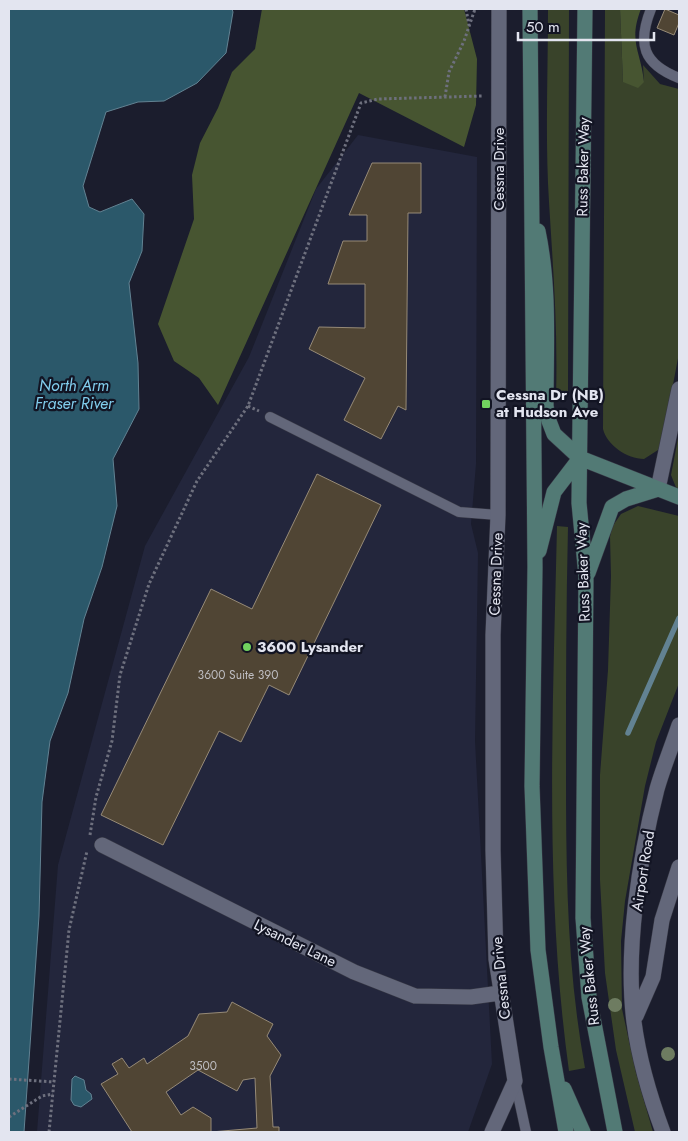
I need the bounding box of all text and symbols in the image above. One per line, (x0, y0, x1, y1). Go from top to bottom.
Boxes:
scale bar (518, 10, 654, 42)
text: 50 m (526, 16, 560, 38)
street label: Russ Baker Way (571, 117, 595, 217)
street label: Cessna Drive (488, 127, 510, 211)
water label: North Arm Fraser River (35, 374, 115, 415)
place label: Cessna Dr (NB) at Hudson Ave (496, 384, 604, 423)
marker: Cessna Dr (NB) at Hudson Ave (480, 398, 492, 410)
street label: Russ Baker Way (570, 522, 596, 622)
street label: Cessna Drive (484, 532, 508, 616)
place label: 3600 Lysander (257, 636, 364, 658)
marker: 3600 Lysander (241, 641, 253, 653)
house number: 3600 Suite 390 (198, 666, 278, 684)
street label: Airport Road (626, 829, 660, 913)
street label: Lysander Lane (250, 914, 340, 973)
street label: Russ Baker Way (573, 925, 605, 1027)
street label: Cessna Drive (486, 935, 516, 1020)
house number: 3500 (189, 1057, 217, 1075)

